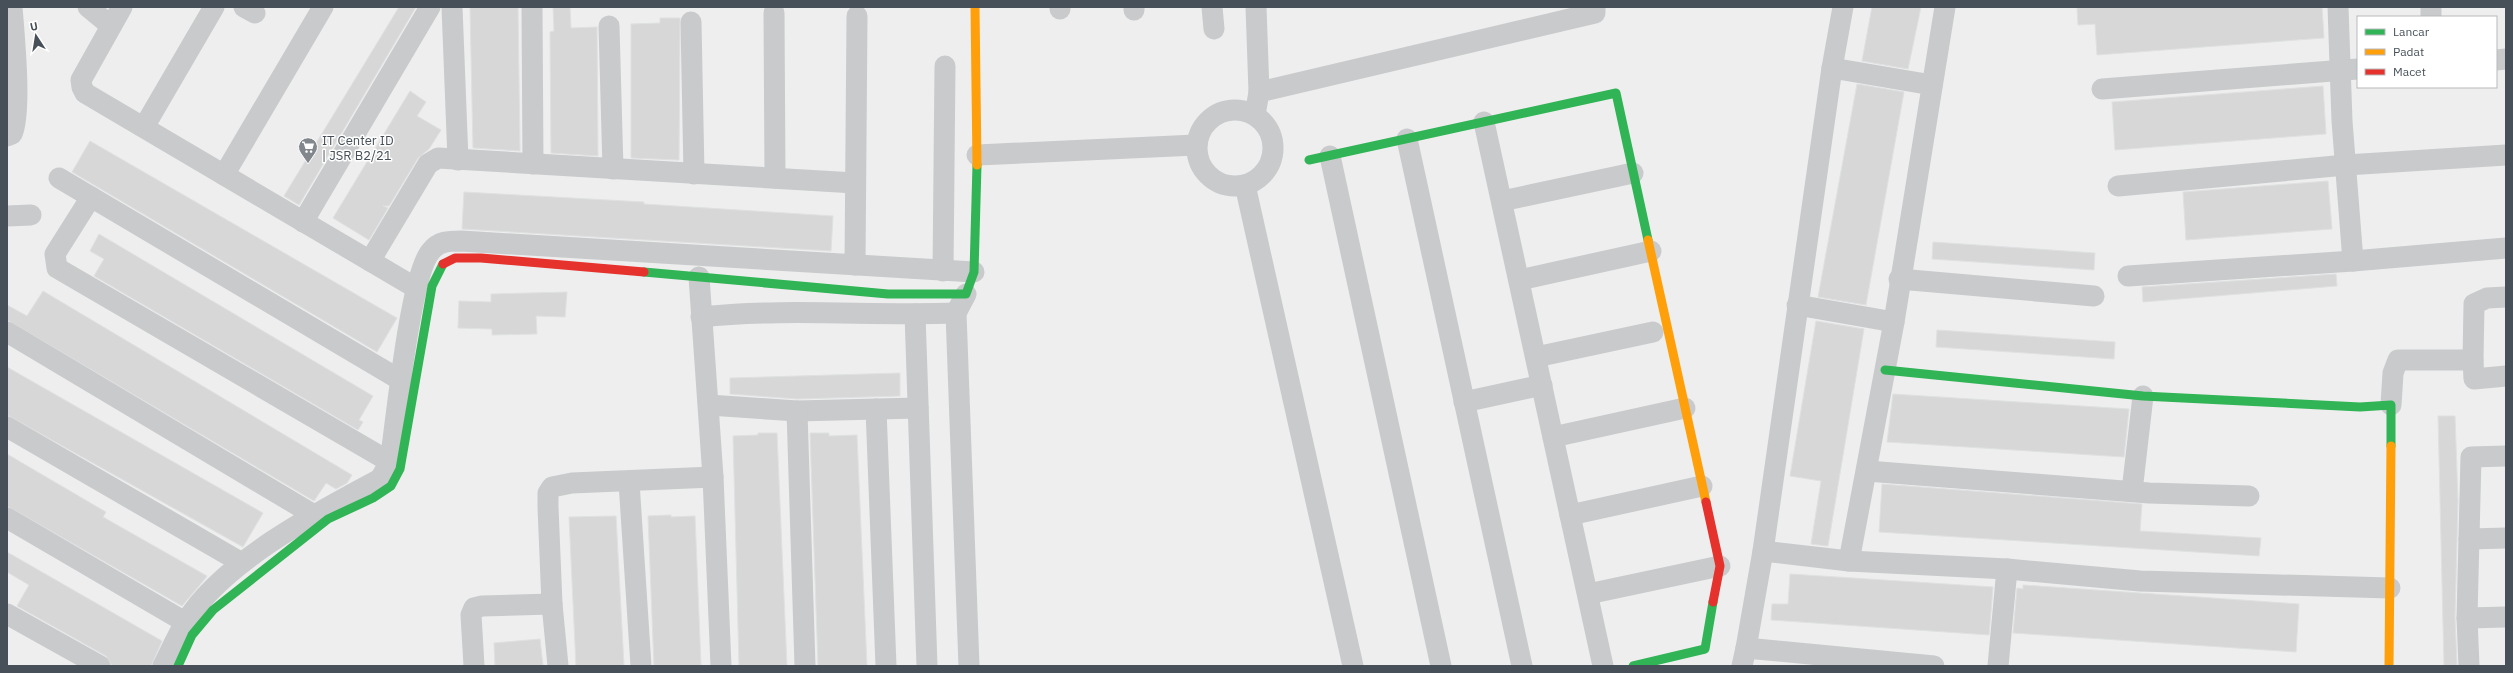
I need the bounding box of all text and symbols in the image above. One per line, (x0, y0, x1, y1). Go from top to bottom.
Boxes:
north arrow (16, 16, 56, 56)
legend (2357, 16, 2497, 88)
text: U (29, 19, 39, 34)
text: Lancar (2393, 24, 2430, 39)
text: Padat (2393, 44, 2424, 59)
text: Macet (2393, 64, 2426, 79)
place label: IT Center ID | JSR B2/21 (322, 132, 394, 164)
supermarket icon: IT Center ID | JSR B2/21 (297, 136, 319, 164)

